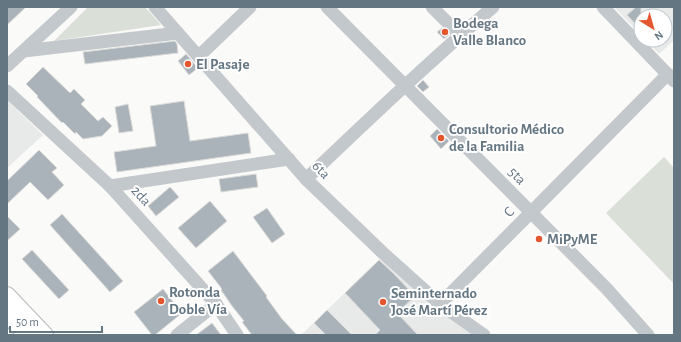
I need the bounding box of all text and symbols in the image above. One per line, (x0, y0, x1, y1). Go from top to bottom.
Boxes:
north arrow (633, 8, 673, 48)
place label: Bodega Valle Blanco (453, 16, 526, 48)
marker: Bodega Valle Blanco (440, 27, 450, 37)
text: N (652, 29, 665, 42)
place label: El Pasaje (196, 57, 249, 72)
marker: El Pasaje (183, 59, 193, 69)
place label: Consultorio Médico de la Familia (449, 122, 564, 154)
marker: Consultorio Médico de la Familia (436, 133, 446, 143)
street label: 6ta (309, 158, 333, 182)
street label: 5ta (505, 164, 529, 188)
street label: 2da (128, 183, 154, 209)
street label: C (501, 204, 517, 220)
place label: MiPyME (547, 232, 598, 247)
marker: MiPyME (534, 234, 544, 244)
place label: Rotonda Doble Vía (169, 285, 227, 317)
place label: Seminternado José Martí Pérez (391, 286, 487, 318)
marker: Rotonda Doble Vía (156, 296, 166, 306)
marker: Seminternado José Martí Pérez (378, 297, 388, 307)
scale bar (10, 308, 102, 334)
text: 50 m (16, 316, 39, 328)

